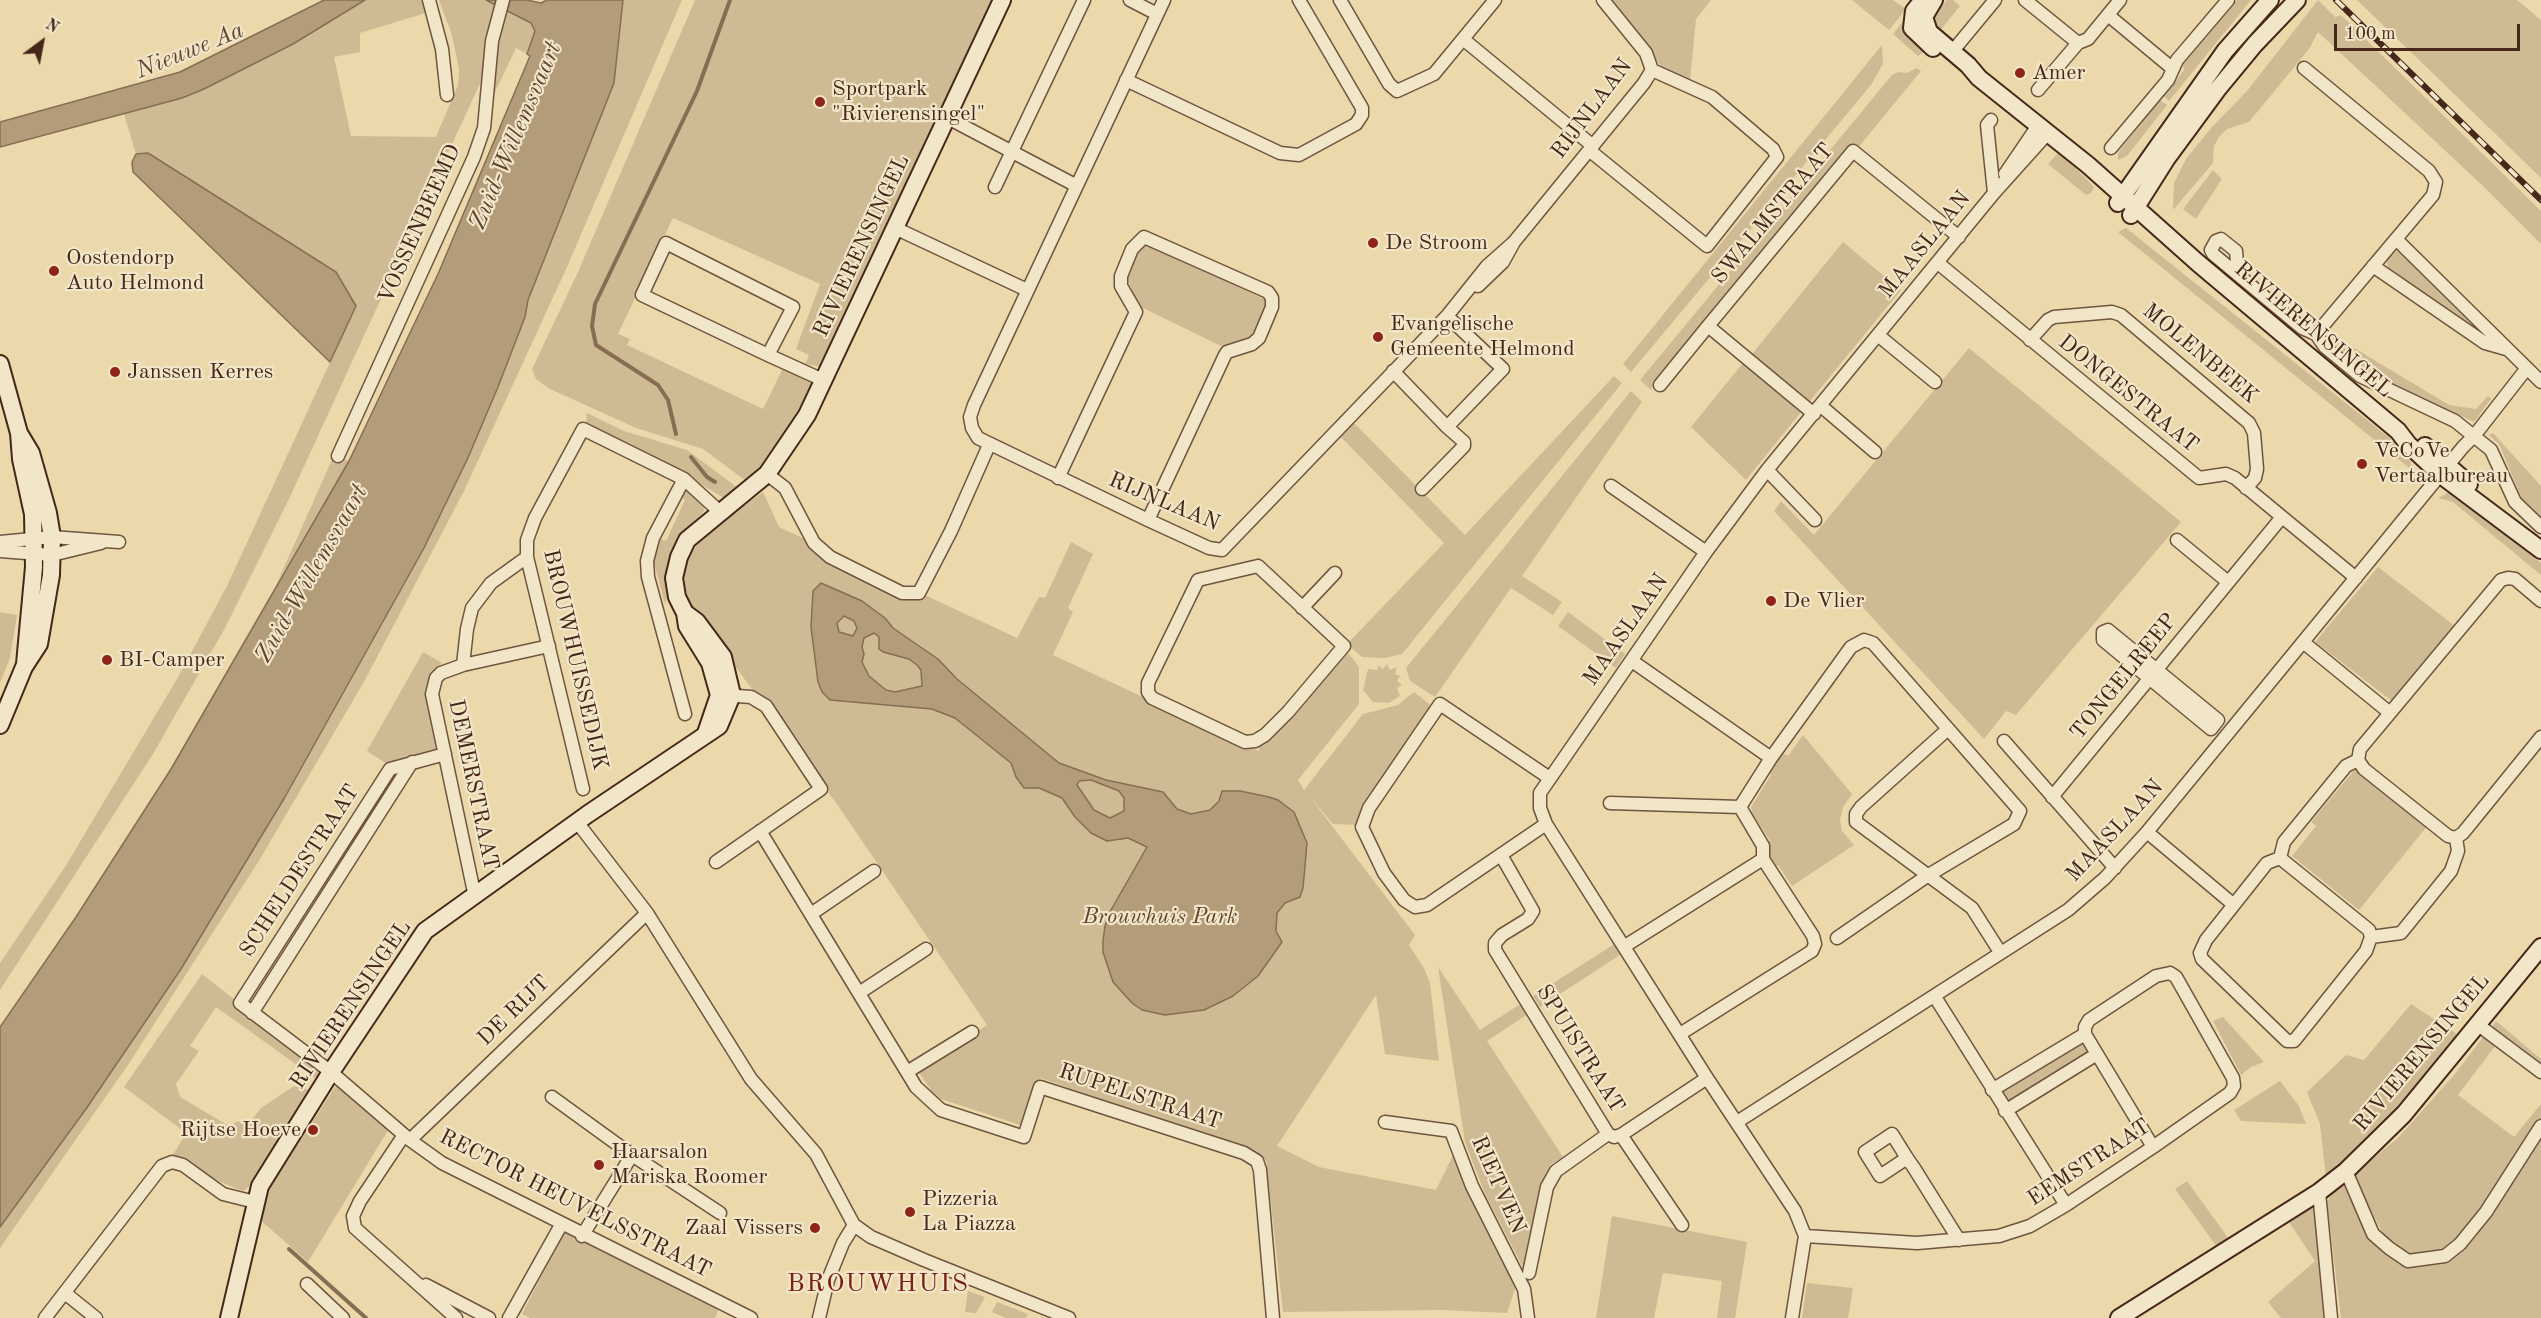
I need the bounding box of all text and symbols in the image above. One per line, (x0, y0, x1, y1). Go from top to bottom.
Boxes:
north arrow (12, 12, 72, 72)
scale bar (2337, 12, 2523, 50)
water label: Nieuwe Aa (132, 16, 248, 86)
text: N (42, 17, 61, 37)
text: 100 m (2345, 25, 2396, 43)
water label: Zuid-Willemsvaart (463, 38, 569, 234)
street label: RIJNLAAN (1546, 54, 1638, 164)
place label: Amer (2032, 60, 2085, 86)
marker: Amer (2013, 66, 2027, 80)
place label: Sportpark "Rivierensingel" (832, 76, 985, 128)
marker: Sportpark "Rivierensingel" (813, 95, 827, 109)
street label: SWALMSTRAAT (1706, 138, 1840, 290)
street label: VOSSENBEEMD (373, 140, 467, 308)
street label: RIVIERENSINGEL (808, 151, 916, 341)
street label: MAASLAAN (1874, 186, 1976, 304)
place label: De Stroom (1385, 230, 1488, 256)
marker: De Stroom (1366, 236, 1380, 250)
place label: Oostendorp Auto Helmond (66, 245, 204, 296)
street label: RIVIERENSINGEL (2229, 256, 2397, 404)
marker: Oostendorp Auto Helmond (47, 264, 61, 278)
street label: MOLENBEEK (2137, 298, 2263, 410)
place label: Evangelische Gemeente Helmond (1390, 311, 1575, 362)
street label: DONGESTRAAT (2052, 329, 2204, 459)
marker: Evangelische Gemeente Helmond (1371, 330, 1385, 344)
place label: Janssen Kerres (127, 359, 273, 385)
marker: Janssen Kerres (108, 365, 122, 379)
place label: VeCoVe Vertaalbureau (2374, 438, 2508, 490)
marker: VeCoVe Vertaalbureau (2355, 457, 2369, 471)
street label: RIJNLAAN (1104, 467, 1224, 537)
water label: Zuid-Willemsvaart (249, 480, 375, 668)
street label: BROUWHUISSEDIJK (537, 547, 613, 773)
street label: MAASLAAN (1578, 569, 1674, 691)
place label: De Vlier (1783, 588, 1864, 614)
marker: De Vlier (1764, 594, 1778, 608)
street label: TONGELREEP (2065, 609, 2183, 745)
place label: BI-Camper (119, 647, 225, 673)
marker: BI-Camper (100, 653, 114, 667)
street label: DEMERSTRAAT (442, 697, 504, 873)
street label: MAASLAAN (2061, 774, 2169, 888)
street label: SCHELDESTRAAT (234, 780, 366, 962)
park label: Brouwhuis Park (1082, 904, 1238, 930)
street label: RIVIERENSINGEL (285, 915, 417, 1095)
street label: RIVIERENSINGEL (2348, 969, 2496, 1137)
street label: DE RIJT (472, 970, 556, 1052)
street label: SPUISTRAAT (1530, 980, 1630, 1118)
street label: RUPELSTRAAT (1055, 1058, 1225, 1136)
street label: EEMSTRAAT (2023, 1113, 2155, 1213)
place label: Rijtse Hoeve (180, 1117, 301, 1143)
marker: Rijtse Hoeve (306, 1123, 320, 1137)
street label: RECTOR HEUVELSSTRAAT (435, 1124, 715, 1284)
street label: RIETVEN (1465, 1132, 1531, 1238)
place label: Haarsalon Mariska Roomer (611, 1139, 767, 1190)
marker: Haarsalon Mariska Roomer (592, 1158, 606, 1172)
place label: Pizzeria La Piazza (922, 1186, 1016, 1238)
marker: Pizzeria La Piazza (903, 1205, 917, 1219)
place label: Zaal Vissers (685, 1215, 803, 1241)
marker: Zaal Vissers (808, 1221, 822, 1235)
district label: BROUWHUIS (787, 1268, 969, 1300)

